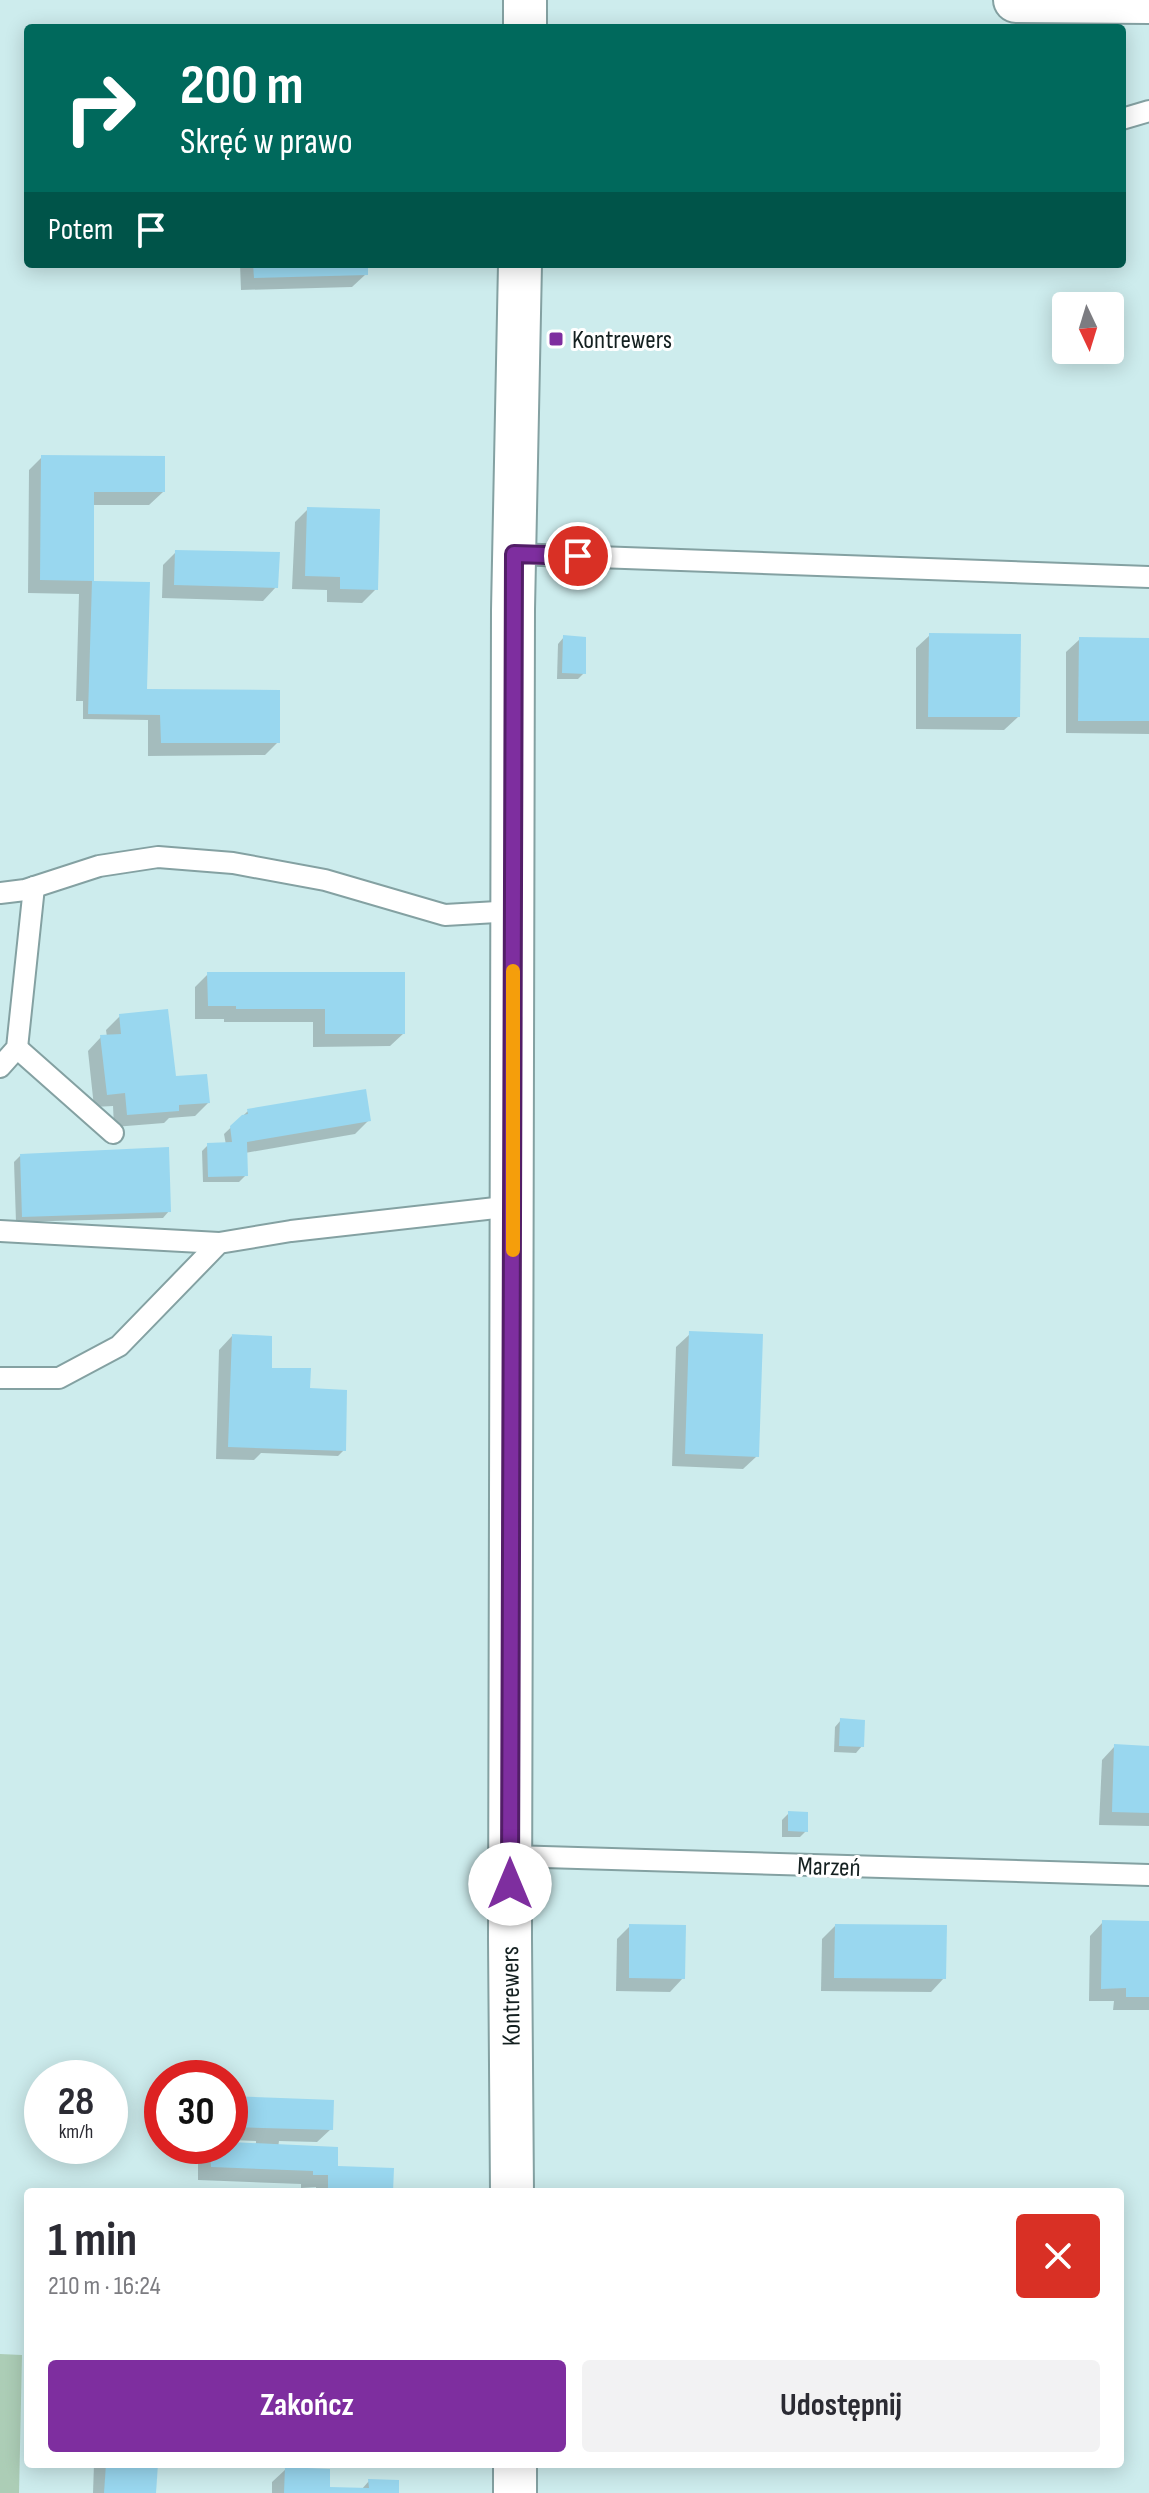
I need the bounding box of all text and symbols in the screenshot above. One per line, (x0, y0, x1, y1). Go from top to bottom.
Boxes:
text: 200 m (180, 53, 304, 120)
icon: right (48, 56, 152, 160)
text: Skręć w prawo (180, 121, 353, 164)
icon: arrive (129, 208, 173, 252)
text: Potem (48, 212, 113, 248)
north arrow (1052, 292, 1124, 364)
map controls (1052, 292, 1124, 364)
place label: Kontrewers (572, 325, 672, 356)
marker: Kontrewers (547, 330, 565, 348)
pin (544, 522, 612, 590)
icon: arrive (556, 534, 600, 578)
position arrow (468, 1842, 552, 1926)
street label: Marzeń (797, 1851, 861, 1884)
street label: Kontrewers (495, 1946, 528, 2046)
speed limit sign: 30 (144, 2060, 248, 2164)
text: 28 (58, 2078, 94, 2126)
text: km/h (59, 2120, 93, 2144)
text: 1 min (48, 2212, 137, 2269)
button: close (1016, 2214, 1100, 2298)
text: 210 m · 16:24 (48, 2271, 161, 2302)
button: Zakończ (48, 2360, 566, 2452)
button: Udostępnij (582, 2360, 1100, 2452)

